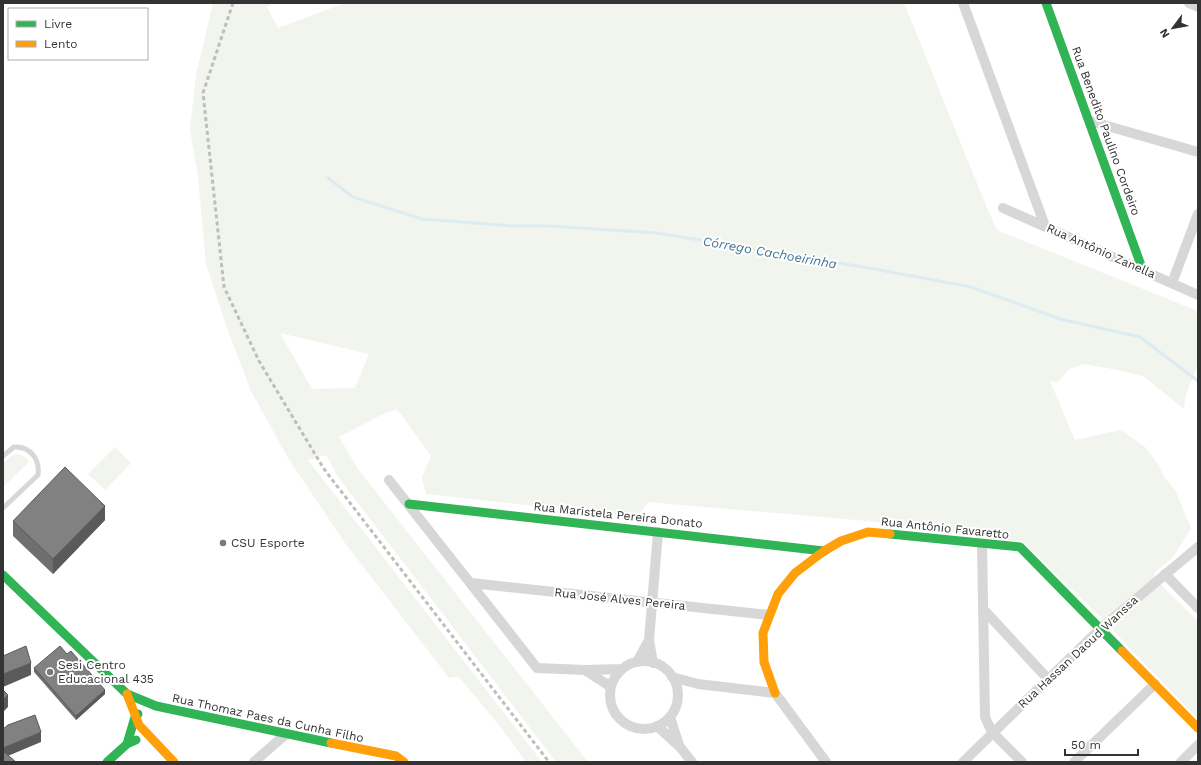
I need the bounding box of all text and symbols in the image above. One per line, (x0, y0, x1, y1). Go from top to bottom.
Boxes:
legend (8, 8, 148, 60)
north arrow (1153, 8, 1193, 48)
text: Livre (44, 17, 72, 31)
text: N (1157, 26, 1173, 40)
text: Lento (44, 37, 78, 51)
street label: Rua Benedito Paulino Cordeiro (1069, 45, 1143, 217)
street label: Rua Antônio Zanella (1044, 221, 1158, 281)
water label: Córrego Cachoeirinha (702, 233, 838, 272)
street label: Rua Maristela Pereira Donato (533, 499, 703, 531)
street label: Rua Antônio Favaretto (880, 514, 1010, 542)
place label: CSU Esporte (231, 536, 305, 550)
marker: CSU Esporte (218, 538, 228, 548)
street label: Rua José Alves Pereira (554, 585, 686, 613)
street label: Rua Hassan Daoud Wanssa (1015, 593, 1141, 711)
place label: Sesi Centro Educacional 435 (58, 658, 154, 686)
marker: Sesi Centro Educacional 435 (45, 667, 55, 677)
street label: Rua Thomaz Paes da Cunha Filho (171, 691, 365, 745)
scale bar (1065, 731, 1138, 757)
text: 50 m (1071, 738, 1101, 752)

